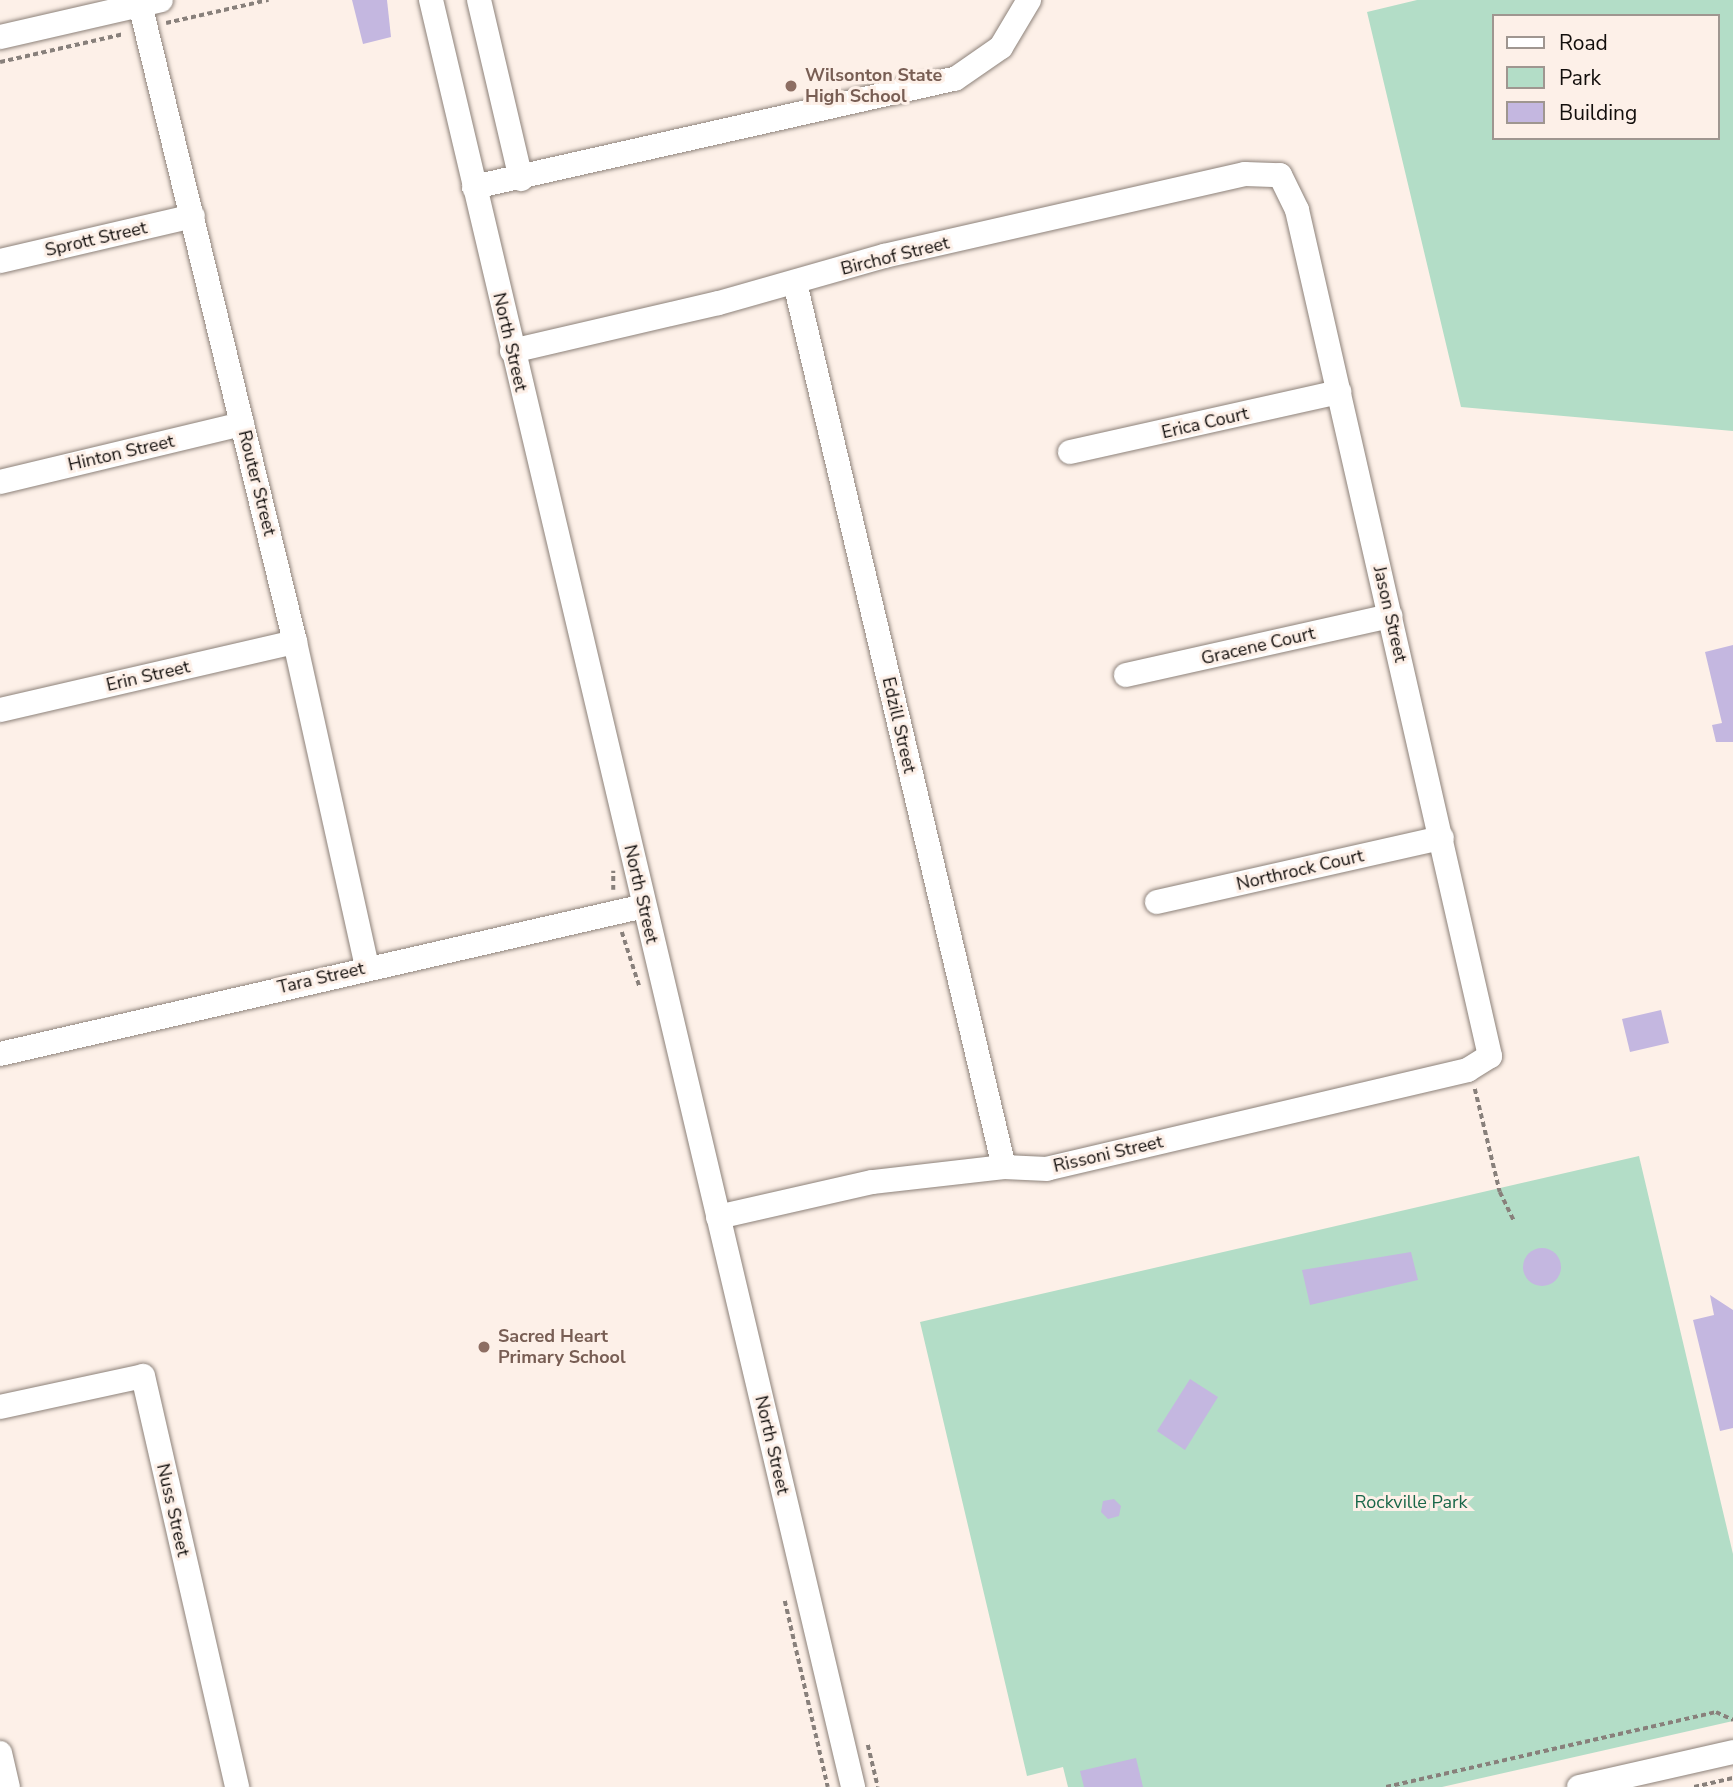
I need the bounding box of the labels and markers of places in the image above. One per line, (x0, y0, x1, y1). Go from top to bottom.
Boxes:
place label: Wilsonton State High School (805, 65, 942, 108)
marker: Wilsonton State High School (783, 78, 799, 94)
place label: Sacred Heart Primary School (498, 1326, 626, 1368)
marker: Sacred Heart Primary School (476, 1339, 492, 1355)

